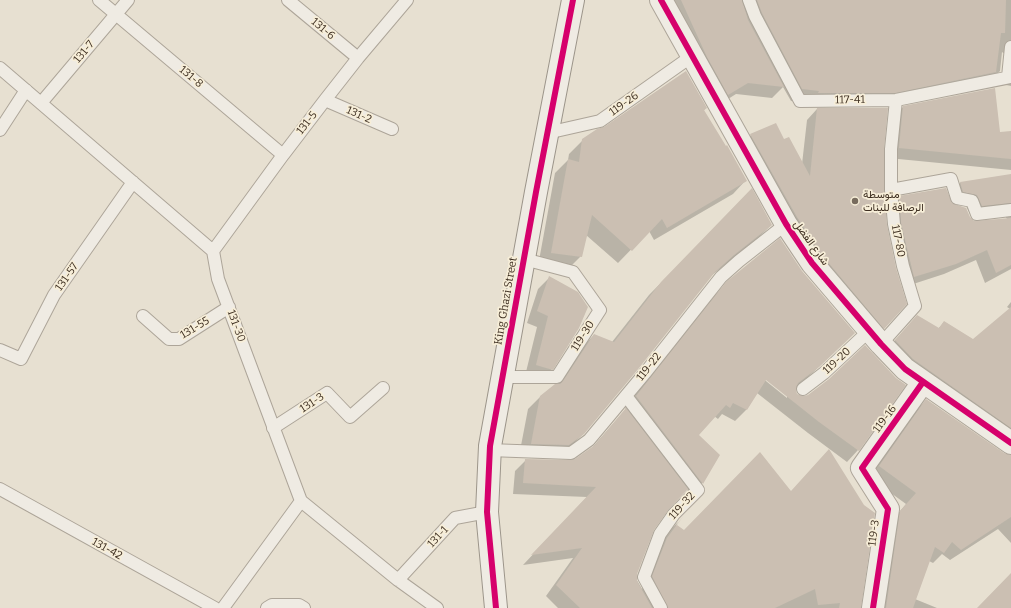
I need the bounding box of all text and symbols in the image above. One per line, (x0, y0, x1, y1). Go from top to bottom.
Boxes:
street label: 131-6 (309, 15, 337, 43)
street label: 131-7 (71, 38, 97, 66)
street label: 131-8 (176, 63, 206, 91)
street label: 119-26 (607, 89, 641, 119)
street label: 117-41 (835, 93, 865, 107)
street label: 131-2 (344, 104, 374, 126)
street label: 131-5 (294, 109, 320, 137)
place label: متوسطة الرصافة للبنات (863, 188, 924, 214)
marker: متوسطة الرصافة للبنات (850, 196, 860, 206)
street label: شارع الفضل (790, 218, 832, 268)
street label: 117-80 (888, 224, 908, 258)
street label: King Ghazi Street (492, 256, 520, 346)
street label: 131-57 (53, 260, 81, 294)
street label: 131-30 (224, 308, 248, 344)
street label: 131-55 (178, 314, 212, 342)
street label: 119-30 (569, 318, 597, 354)
street label: 119-20 (820, 345, 854, 377)
street label: 119-22 (634, 350, 664, 384)
street label: 131-3 (297, 390, 327, 416)
street label: 119-16 (870, 403, 900, 435)
street label: 119-32 (666, 490, 698, 522)
street label: 119-3 (866, 519, 882, 547)
street label: 131-1 (425, 524, 451, 550)
street label: 131-42 (90, 535, 124, 563)

